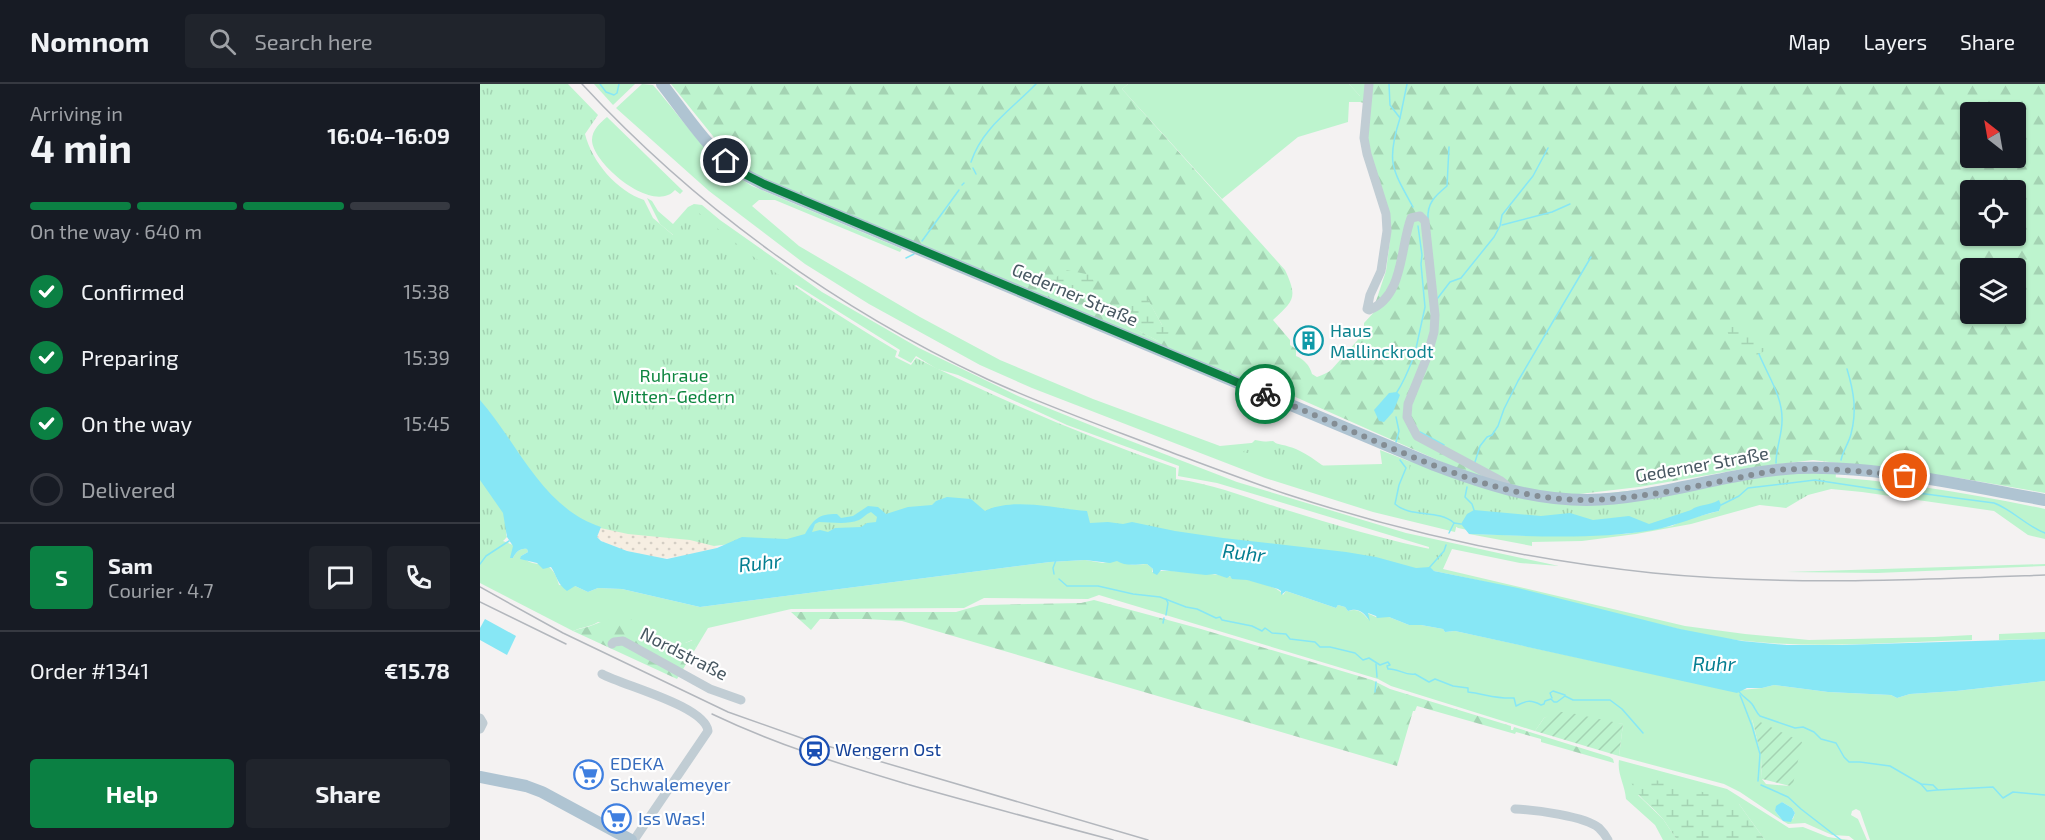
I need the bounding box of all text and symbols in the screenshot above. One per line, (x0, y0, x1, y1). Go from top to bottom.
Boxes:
search box (185, 14, 605, 68)
text: Nomnom (30, 24, 149, 58)
icon: search (206, 25, 239, 58)
text: Search here (254, 28, 373, 54)
text: Map (1788, 29, 1830, 54)
text: Layers (1863, 29, 1927, 54)
text: Share (1960, 29, 2015, 54)
text: Arriving in (30, 101, 123, 125)
north arrow (1960, 102, 2026, 168)
map controls (1960, 102, 2026, 324)
text: 16:04–16:09 (327, 122, 450, 148)
text: 4 min (30, 124, 132, 171)
pin (700, 135, 751, 186)
icon: home (709, 144, 742, 177)
button: locate (1960, 180, 2026, 246)
text: On the way · 640 m (30, 219, 202, 243)
street label: Gederner Straße (1009, 258, 1142, 331)
button: layers (1960, 258, 2026, 324)
icon: check (30, 275, 63, 308)
text: Confirmed (81, 278, 185, 304)
text: 15:38 (403, 279, 450, 303)
place label: Haus Mallinckrodt (1330, 319, 1434, 362)
building icon: Haus Mallinckrodt (1293, 325, 1325, 357)
icon: check (30, 341, 63, 374)
text: Preparing (81, 344, 179, 370)
text: 15:39 (404, 345, 450, 369)
park label: Ruhraue Witten-Gedern (613, 364, 735, 407)
courier (1235, 364, 1295, 424)
icon: bike (1249, 378, 1282, 411)
icon: check (30, 407, 63, 440)
text: On the way (81, 410, 192, 436)
text: 15:45 (404, 411, 450, 435)
street label: Gederner Straße (1633, 441, 1770, 487)
pin (1879, 450, 1930, 501)
icon: bag (1888, 459, 1921, 492)
text: Delivered (81, 476, 176, 502)
water label: Ruhr (1221, 538, 1268, 566)
button: chat (309, 546, 372, 609)
button: phone (387, 546, 450, 609)
water label: Ruhr (737, 548, 784, 576)
text: Sam (108, 552, 153, 578)
text: S (55, 564, 68, 590)
text: Courier · 4.7 (108, 578, 214, 602)
street label: Nordstraße (637, 622, 732, 685)
water label: Ruhr (1692, 651, 1737, 675)
text: Order #1341 (30, 657, 149, 683)
text: €15.78 (384, 657, 450, 683)
station icon: Wengern Ost (798, 734, 830, 766)
place label: Wengern Ost (835, 738, 941, 760)
place label: EDEKA Schwalemeyer (610, 752, 731, 795)
supermarket icon: EDEKA Schwalemeyer (573, 758, 605, 790)
button: Help (30, 759, 234, 828)
button: Share (246, 759, 450, 828)
supermarket icon: Iss Was! (601, 803, 633, 835)
place label: Iss Was! (638, 807, 706, 829)

